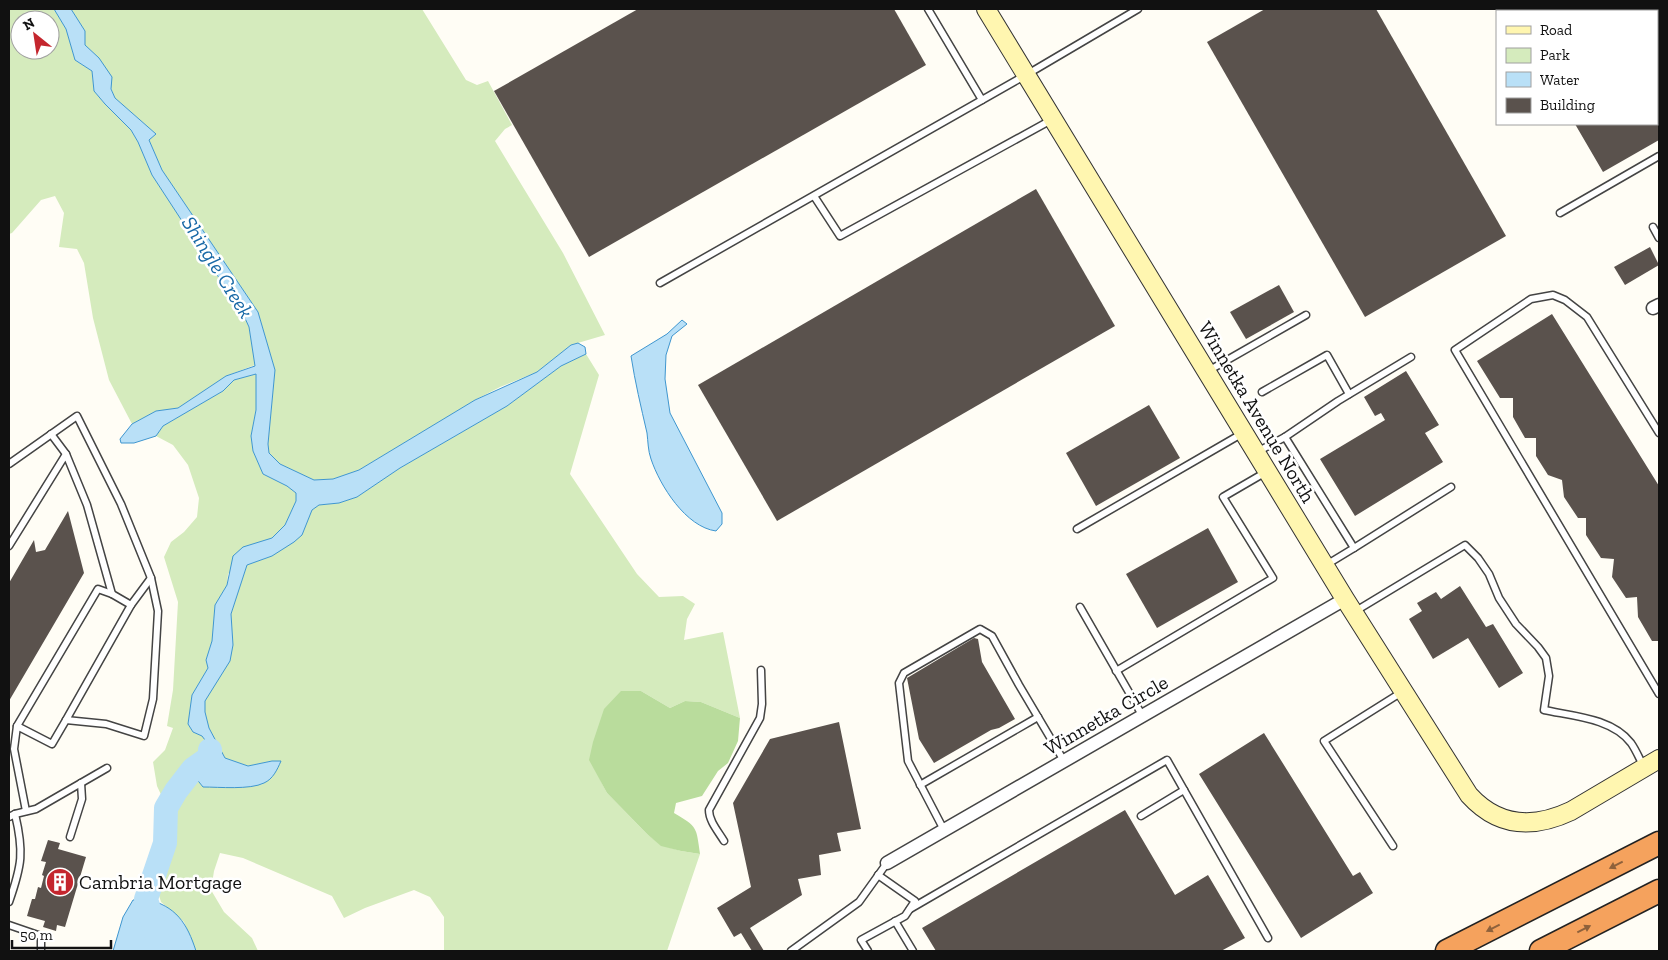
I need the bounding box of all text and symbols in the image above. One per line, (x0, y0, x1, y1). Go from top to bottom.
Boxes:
north arrow (10, 10, 60, 60)
legend (1496, 10, 1658, 125)
text: N (20, 14, 38, 34)
text: Road (1540, 21, 1573, 39)
text: Park (1540, 46, 1570, 64)
text: Water (1540, 71, 1580, 89)
text: Building (1540, 96, 1595, 114)
water label: Shingle Creek (177, 211, 259, 323)
street label: Winnetka Avenue North (1193, 317, 1321, 508)
street label: Winnetka Circle (1040, 670, 1172, 760)
one-way arrow (1609, 861, 1623, 869)
building icon: Cambria Mortgage (45, 867, 75, 897)
place label: Cambria Mortgage (79, 870, 242, 894)
scale bar (12, 918, 111, 950)
one-way arrow (1486, 924, 1501, 932)
one-way arrow (1577, 925, 1591, 933)
text: 50 m (20, 926, 53, 944)

